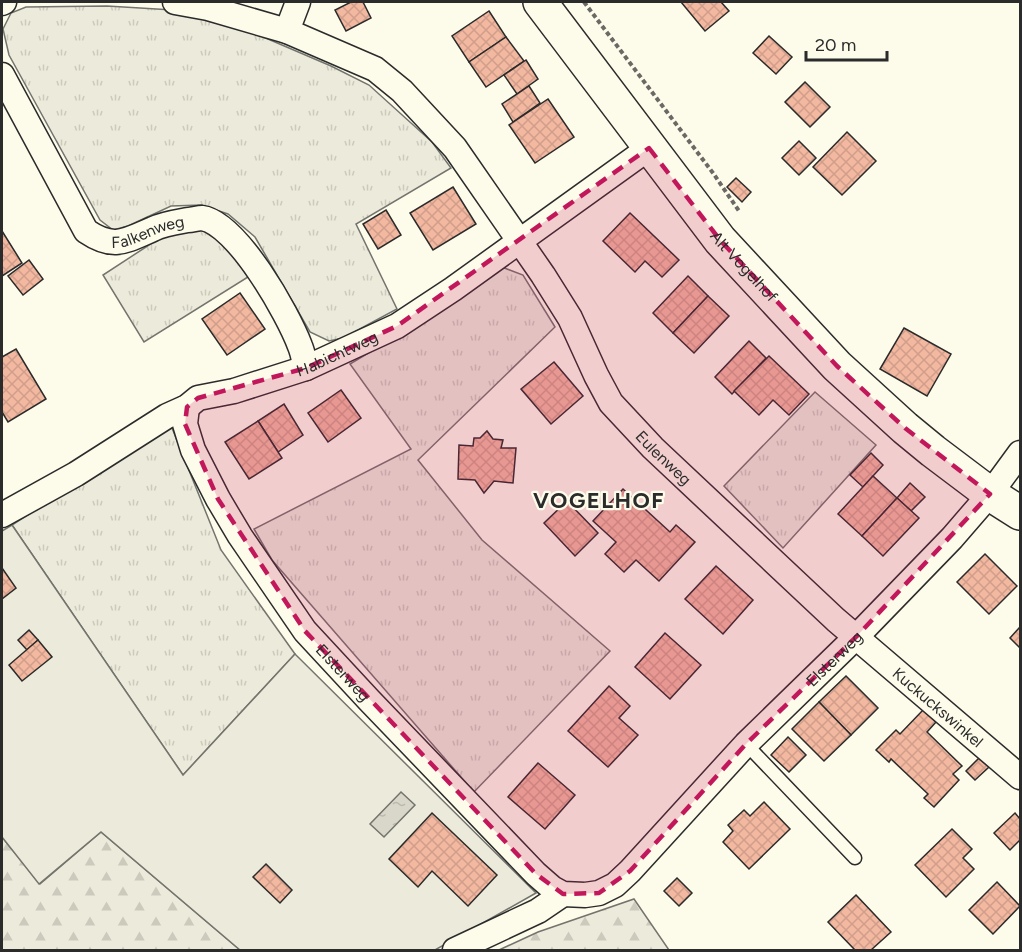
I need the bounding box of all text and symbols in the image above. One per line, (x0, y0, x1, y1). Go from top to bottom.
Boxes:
scale bar (806, 24, 887, 62)
text: 20 m (815, 34, 856, 56)
street label: Falkenweg (111, 211, 186, 252)
street label: Alt Vogelhof (707, 227, 782, 306)
street label: Habichtweg (294, 327, 381, 380)
street label: Eulenweg (632, 426, 696, 489)
district label: VOGELHOF (533, 487, 665, 514)
street label: Elsterweg (802, 627, 866, 690)
street label: Elsterweg (312, 640, 375, 705)
street label: Kuckuckswinkel (889, 663, 987, 751)

